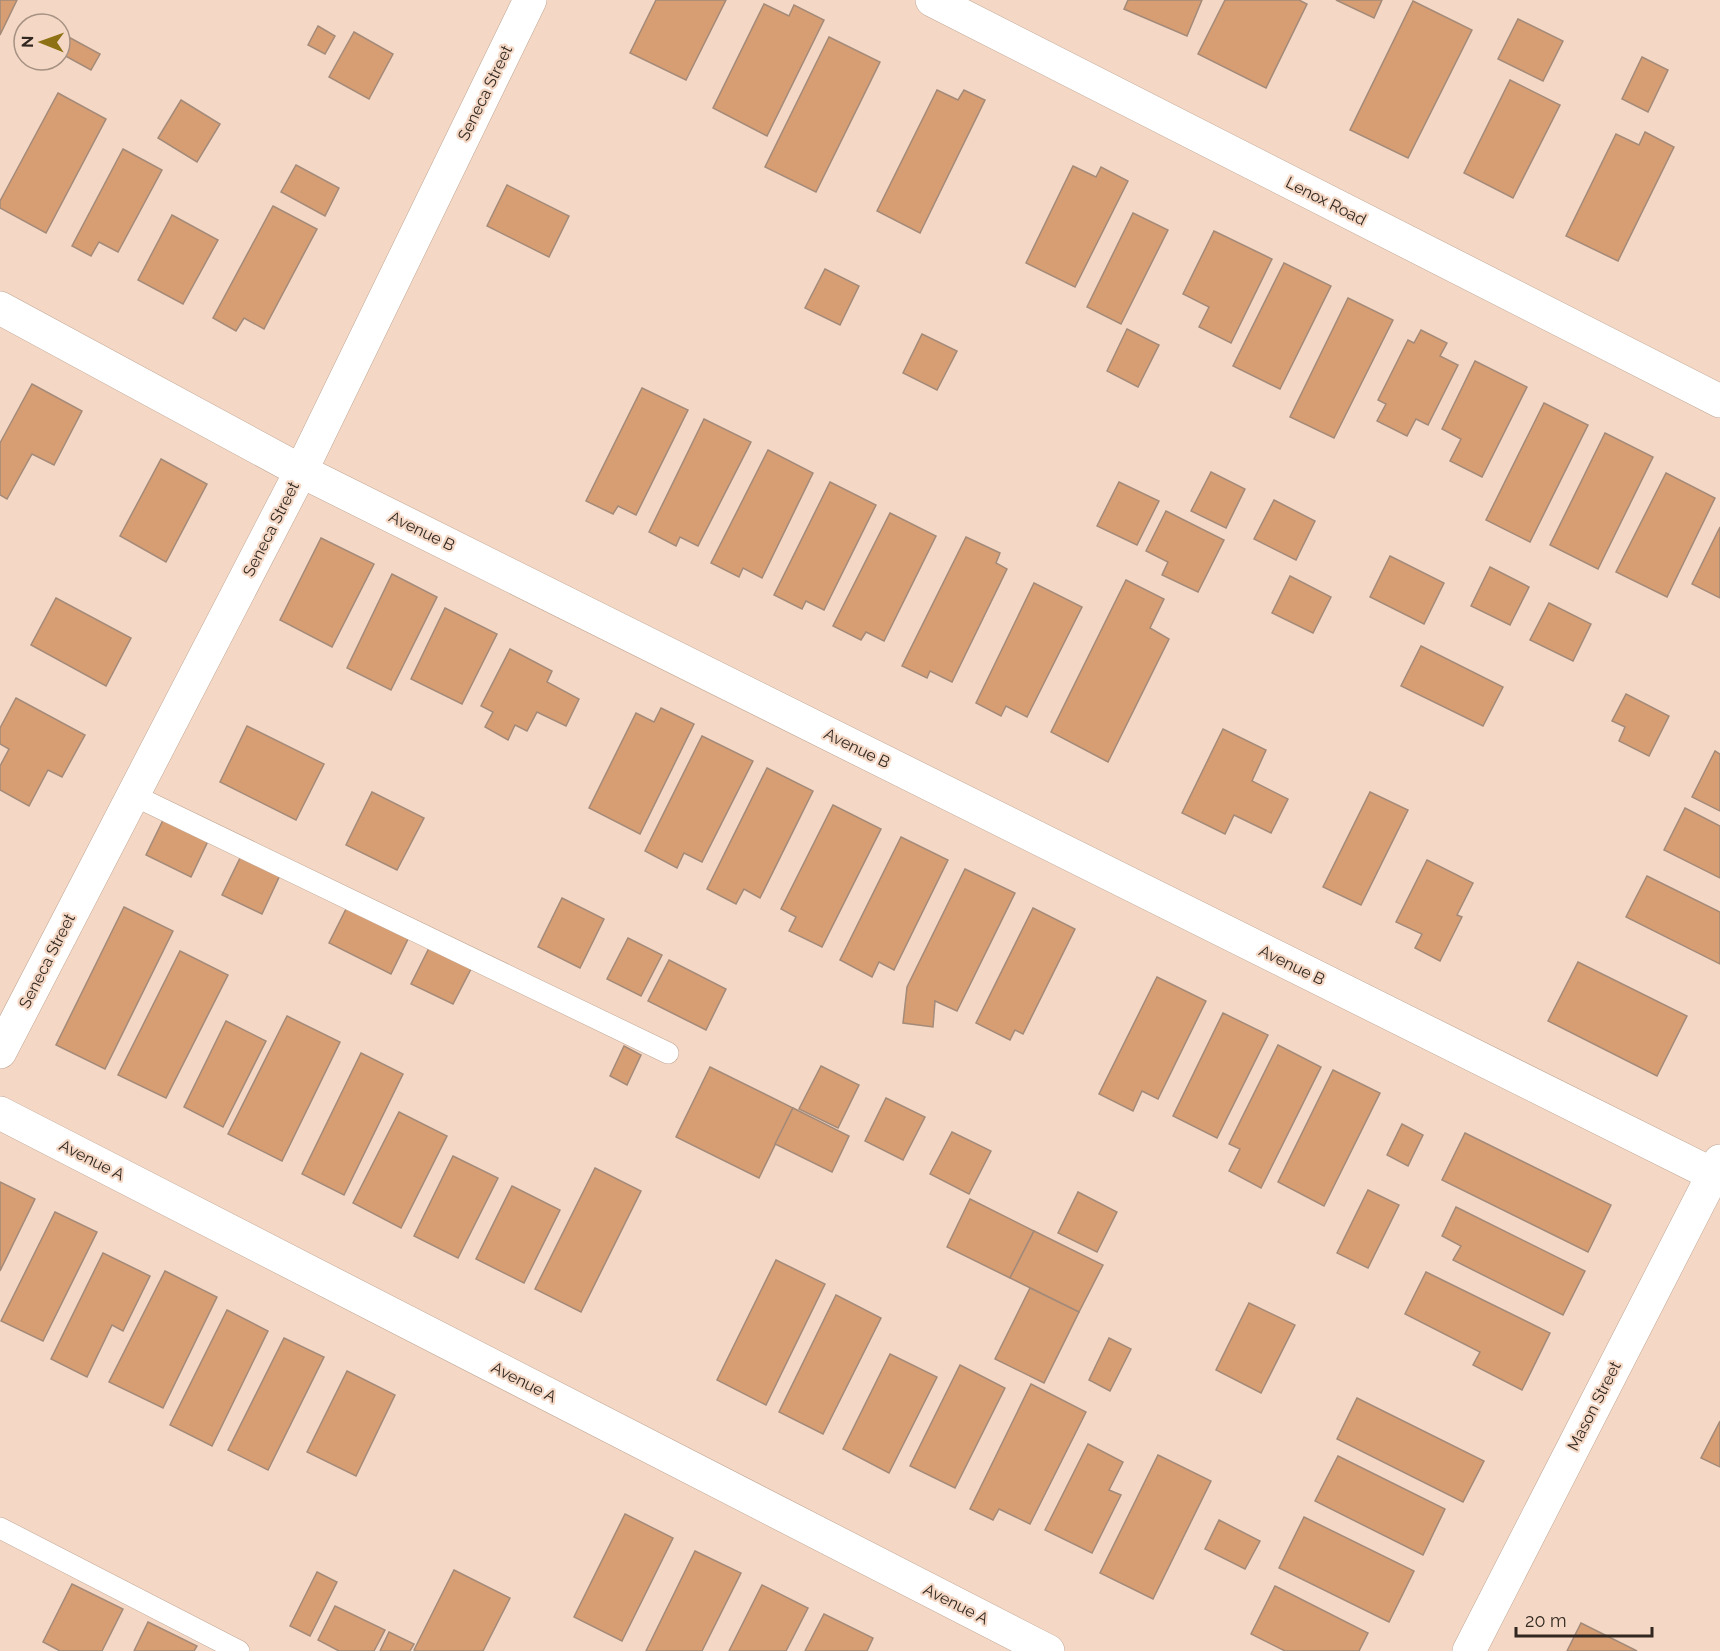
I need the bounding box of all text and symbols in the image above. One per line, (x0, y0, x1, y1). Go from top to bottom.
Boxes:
north arrow (12, 12, 72, 72)
text: N (18, 35, 37, 48)
street label: Seneca Street (454, 42, 517, 144)
street label: Lenox Road (1283, 173, 1369, 229)
street label: Seneca Street (239, 478, 303, 580)
street label: Avenue B (386, 507, 458, 555)
street label: Avenue B (821, 724, 893, 772)
street label: Seneca Street (15, 910, 79, 1012)
street label: Avenue B (1256, 941, 1328, 989)
street label: Avenue A (56, 1136, 128, 1185)
street label: Avenue A (488, 1358, 560, 1407)
street label: Mason Street (1563, 1358, 1625, 1454)
street label: Avenue A (920, 1580, 992, 1629)
scale bar (1516, 1600, 1652, 1638)
text: 20 m (1525, 1610, 1567, 1631)

